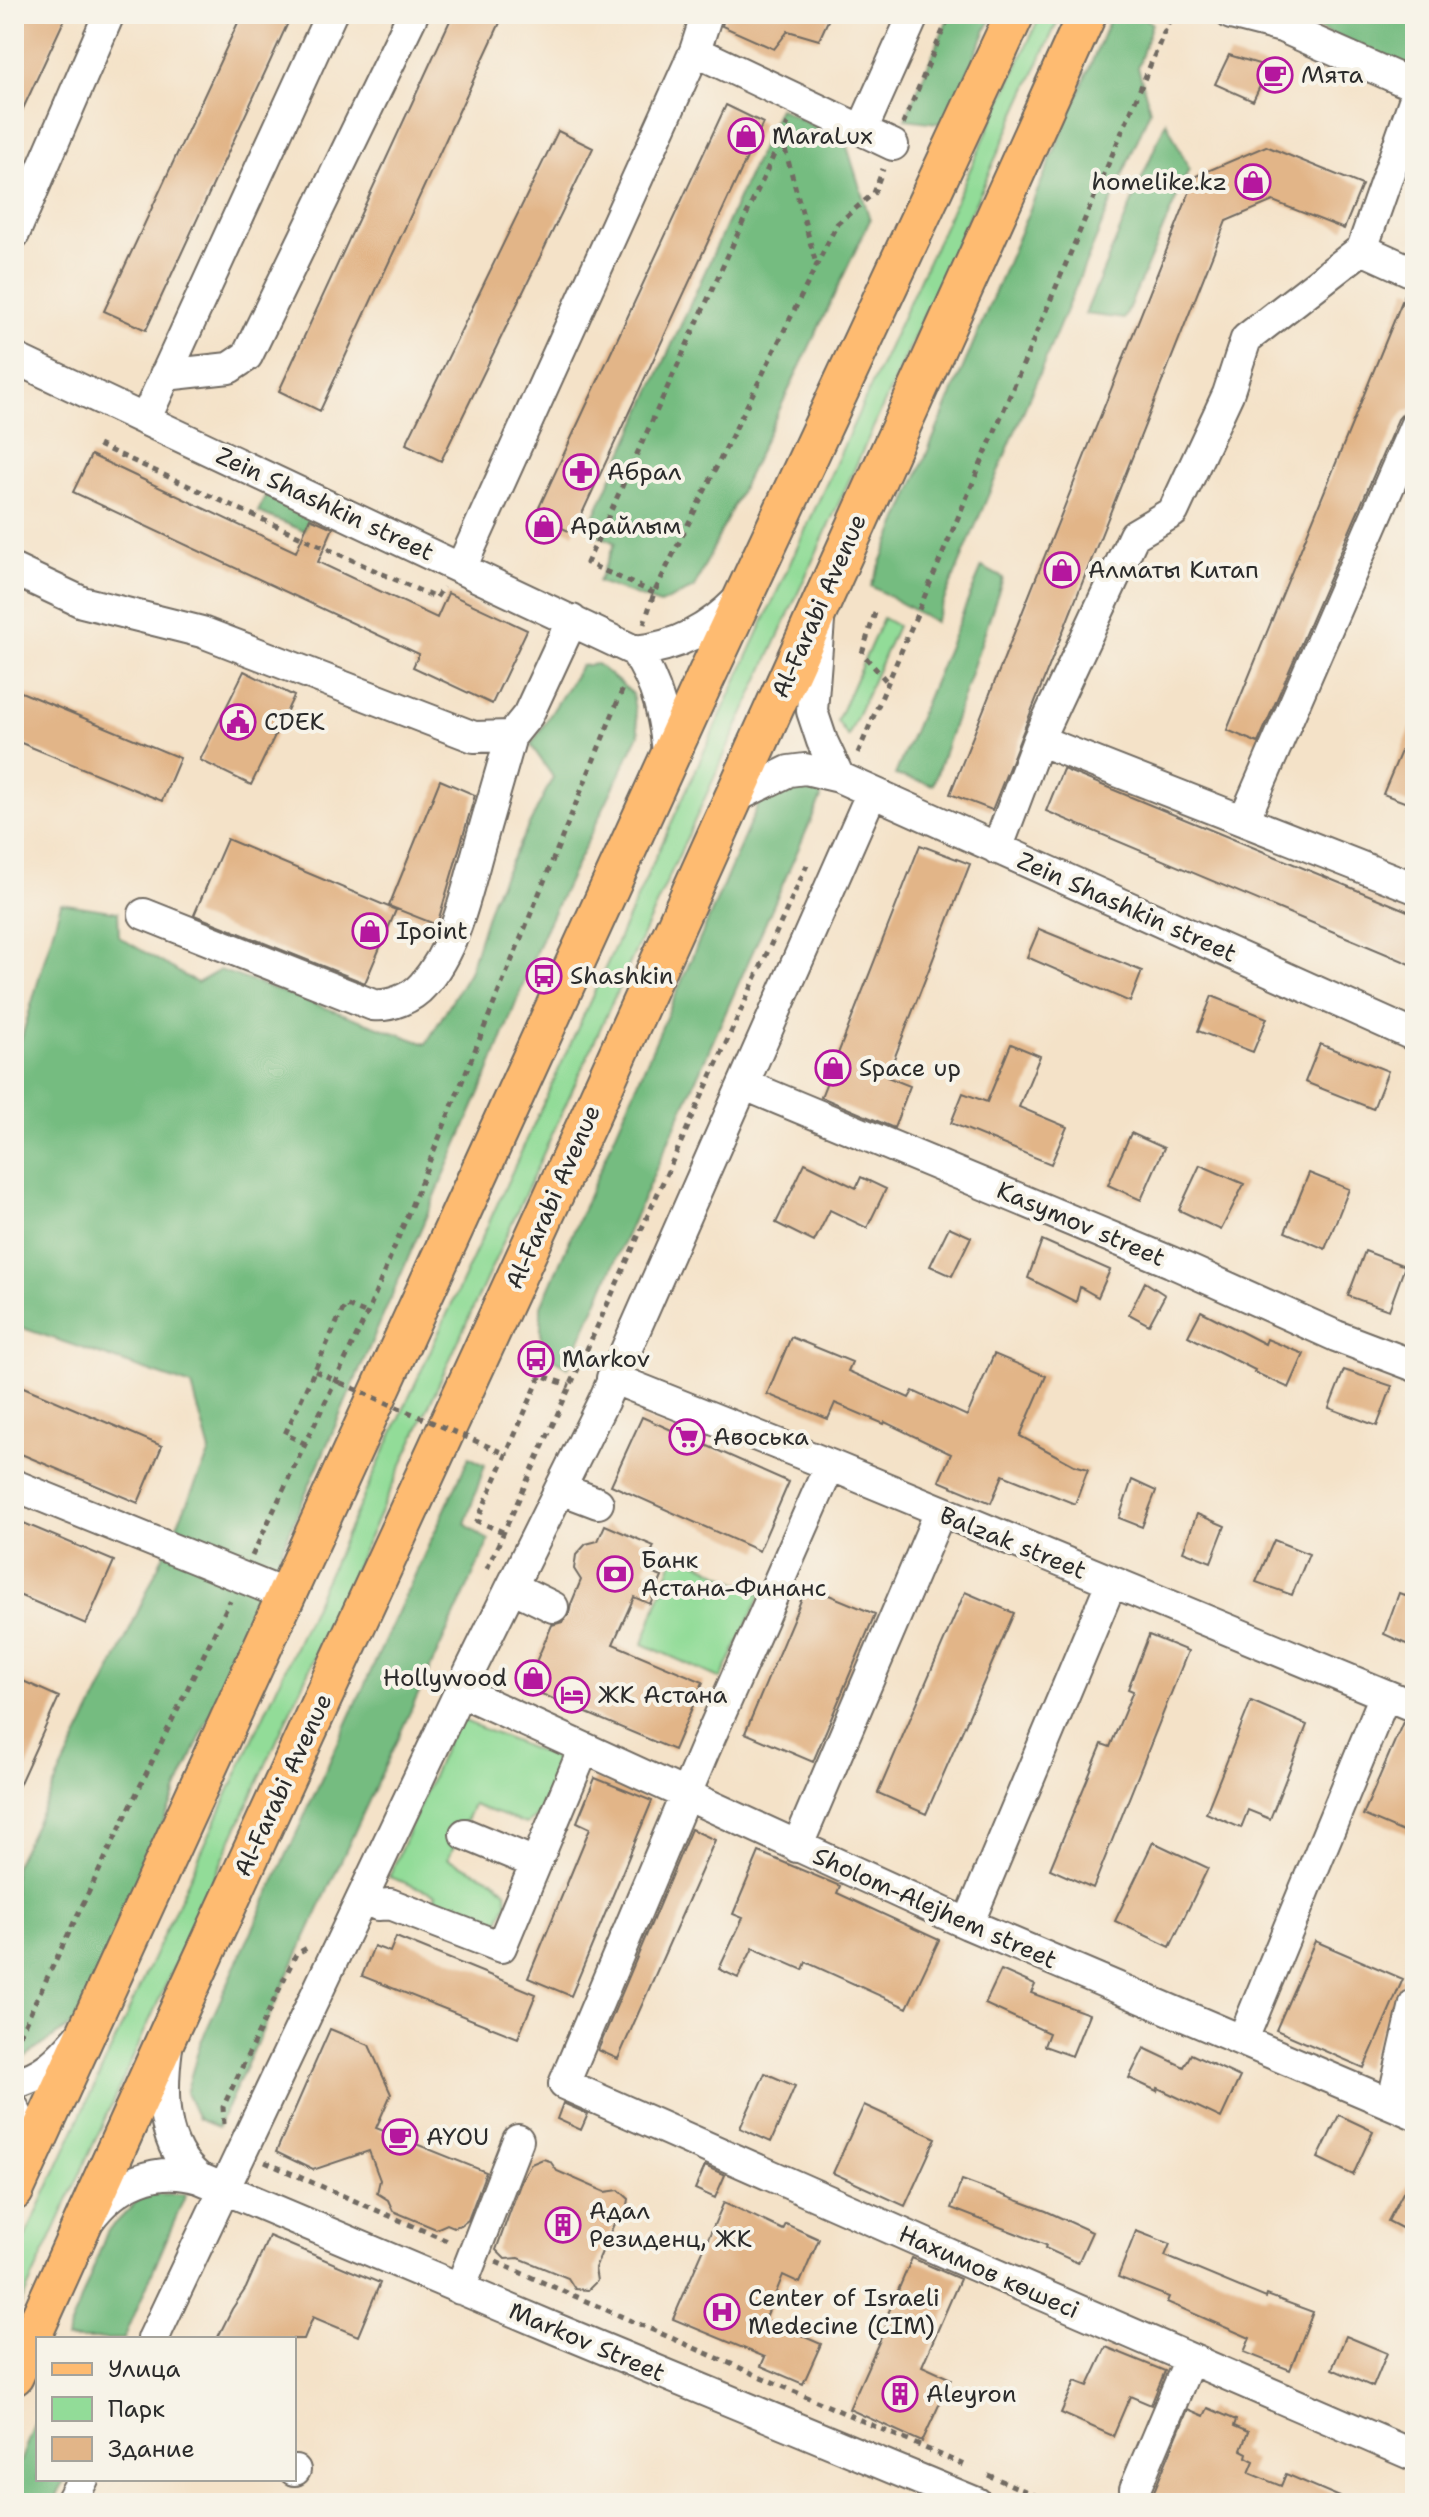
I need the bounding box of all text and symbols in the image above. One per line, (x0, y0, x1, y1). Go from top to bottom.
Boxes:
cafe icon: Мята (1256, 56, 1294, 94)
place label: Мята (1301, 59, 1364, 91)
shop icon: MaraLux (727, 117, 765, 155)
place label: MaraLux (772, 120, 873, 152)
shop icon: homelike.kz (1234, 163, 1272, 201)
place label: homelike.kz (1091, 166, 1227, 198)
street label: Zein Shashkin street (211, 439, 439, 569)
pharmacy icon: Абрал (562, 453, 600, 491)
place label: Абрал (607, 456, 681, 488)
shop icon: Арайлым (525, 507, 563, 545)
street label: Al-Farabi Avenue (764, 509, 874, 703)
place label: Арайлым (570, 510, 681, 542)
shop icon: Алматы Китап (1043, 551, 1081, 589)
place label: Алматы Китап (1088, 554, 1259, 586)
public building icon: CDEK (219, 703, 257, 741)
place label: CDEK (264, 706, 325, 738)
street label: Zein Shashkin street (1012, 844, 1242, 970)
shop icon: Ipoint (351, 912, 389, 950)
place label: Ipoint (396, 915, 468, 947)
bus stop icon: Shashkin (525, 957, 563, 995)
place label: Shashkin (570, 960, 674, 992)
shop icon: Space up (814, 1049, 852, 1087)
place label: Space up (859, 1052, 961, 1084)
street label: Al-Farabi Avenue (498, 1100, 608, 1294)
street label: Kasymov street (992, 1174, 1170, 1274)
bus stop icon: Markov (517, 1340, 555, 1378)
place label: Markov (562, 1343, 650, 1375)
supermarket icon: Авоська (668, 1418, 706, 1456)
place label: Авоська (713, 1421, 809, 1453)
street label: Balzak street (935, 1499, 1091, 1587)
place label: Банк Астана-Финанс (641, 1544, 827, 1604)
bank icon: Банк Астана-Финанс (596, 1555, 634, 1593)
shop icon: Hollywood (514, 1659, 552, 1697)
place label: Hollywood (383, 1662, 507, 1694)
hotel icon: ЖК Астана (553, 1676, 591, 1714)
place label: ЖК Астана (598, 1679, 728, 1711)
street label: Al-Farabi Avenue (227, 1688, 339, 1882)
street label: Sholom-Alejhem street (808, 1840, 1062, 1976)
cafe icon: AYOU (381, 2118, 419, 2156)
place label: AYOU (426, 2121, 489, 2153)
place label: Адал Резиденц, ЖК (589, 2195, 752, 2255)
building icon: Адал Резиденц, ЖК (544, 2206, 582, 2244)
street label: Нахимов көшесі (894, 2218, 1084, 2326)
place label: Center of Israeli Medecine (CIM) (748, 2282, 940, 2342)
hospital icon: Center of Israeli Medecine (CIM) (703, 2293, 741, 2331)
street label: Markov Street (504, 2295, 670, 2389)
legend (36, 2337, 296, 2481)
text: Улица (108, 2353, 181, 2385)
building icon: Aleyron (881, 2375, 919, 2413)
place label: Aleyron (926, 2378, 1016, 2410)
text: Парк (108, 2393, 165, 2425)
text: Здание (108, 2433, 195, 2465)

